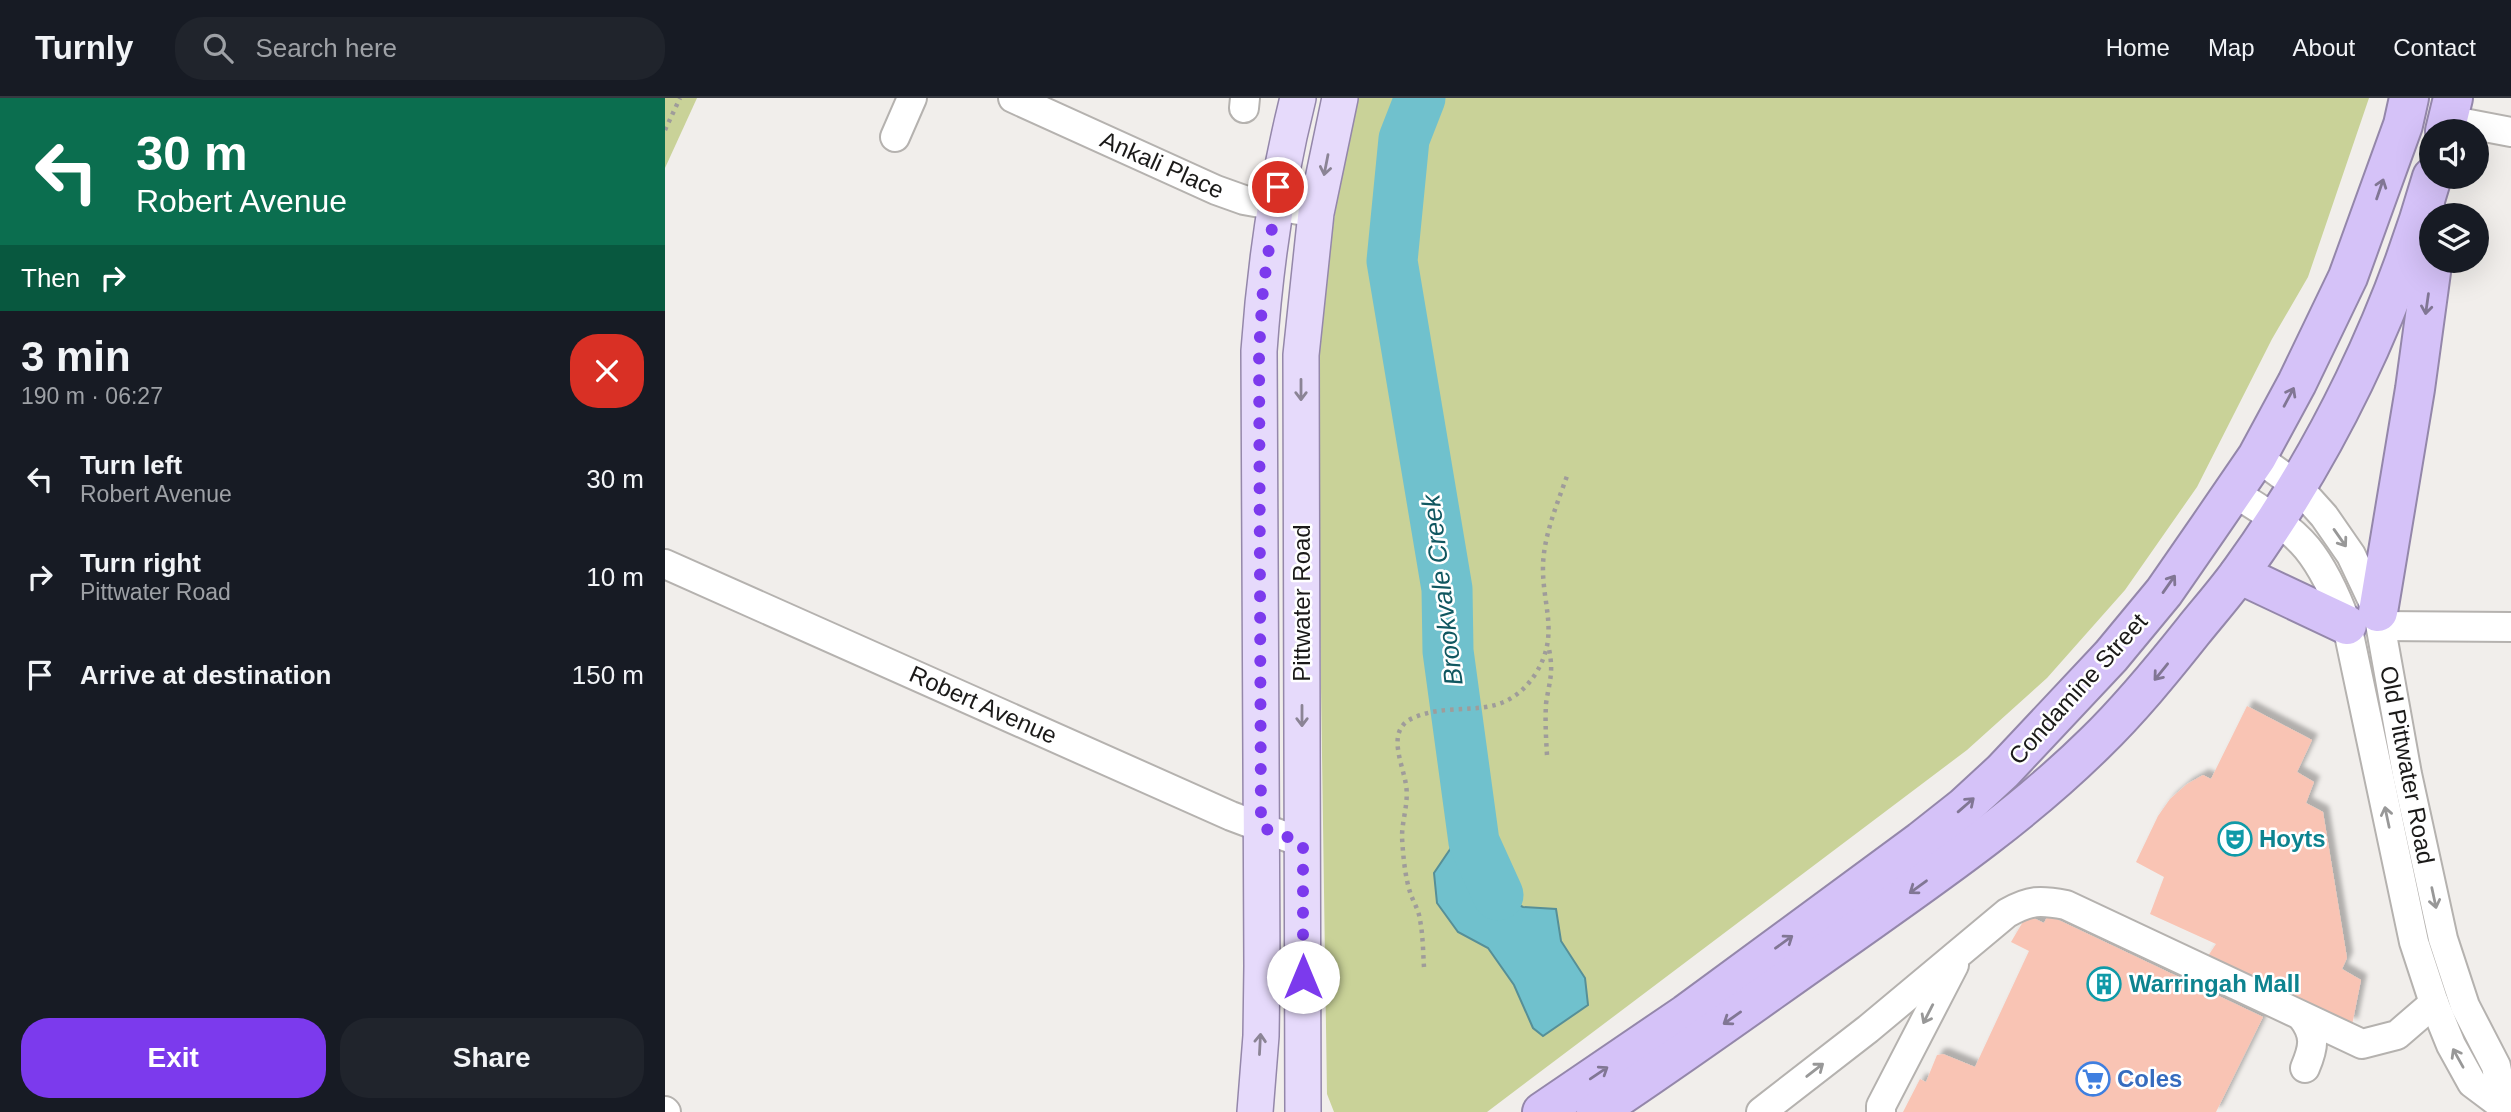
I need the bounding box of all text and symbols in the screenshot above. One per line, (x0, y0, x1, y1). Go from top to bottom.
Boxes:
search box (175, 17, 665, 80)
text: Turnly (35, 29, 133, 66)
icon: search (199, 29, 237, 67)
text: Search here (255, 33, 397, 63)
text: Home (2106, 34, 2170, 61)
text: Map (2208, 34, 2255, 61)
text: About (2293, 34, 2355, 61)
text: Contact (2393, 34, 2476, 61)
map controls (2419, 119, 2489, 273)
button: sound (2419, 119, 2489, 189)
street label: Ankali Place (1096, 125, 1228, 204)
icon: left (21, 126, 112, 217)
text: 30 m (136, 126, 248, 180)
one-way arrow (1318, 153, 1332, 176)
pin (1248, 157, 1308, 217)
icon: arrive (1259, 168, 1297, 206)
one-way arrow (2375, 179, 2387, 201)
text: Robert Avenue (136, 183, 347, 219)
button: layers (2419, 203, 2489, 273)
icon: right (94, 259, 132, 297)
text: Then (21, 263, 80, 293)
one-way arrow (2420, 292, 2433, 315)
text: 3 min (21, 333, 131, 380)
button: close (570, 334, 644, 408)
one-way arrow (1294, 379, 1308, 402)
text: 190 m · 06:27 (21, 383, 163, 409)
one-way arrow (2283, 387, 2296, 408)
text: Turn left (80, 450, 182, 480)
icon: left (21, 460, 59, 498)
text: 30 m (586, 464, 644, 494)
text: Robert Avenue (80, 481, 232, 507)
water label: Brookvale Creek (1415, 491, 1469, 687)
street label: Pittwater Road (1288, 524, 1315, 682)
one-way arrow (2333, 528, 2347, 547)
text: Turn right (80, 548, 201, 578)
icon: right (21, 558, 59, 596)
text: 10 m (586, 562, 644, 592)
one-way arrow (2162, 575, 2177, 594)
text: Pittwater Road (80, 579, 231, 605)
street label: Condamine Street (2003, 608, 2153, 770)
icon: arrive (21, 656, 59, 694)
text: Arrive at destination (80, 660, 331, 690)
text: 150 m (572, 660, 644, 690)
street label: Robert Avenue (905, 660, 1061, 749)
one-way arrow (2153, 662, 2168, 680)
street label: Old Pittwater Road (2375, 663, 2440, 866)
one-way arrow (1296, 704, 1309, 727)
one-way arrow (1956, 797, 1974, 813)
one-way arrow (2380, 806, 2394, 829)
theatre icon: Hoyts (2216, 820, 2254, 858)
place label: Hoyts (2259, 825, 2326, 852)
one-way arrow (1909, 880, 1928, 894)
one-way arrow (2427, 886, 2441, 909)
one-way arrow (1774, 934, 1793, 949)
position arrow (1266, 940, 1340, 1014)
building icon: Warringah Mall (2085, 965, 2123, 1003)
place label: Warringah Mall (2129, 970, 2300, 997)
one-way arrow (1921, 1003, 1935, 1024)
one-way arrow (1723, 1011, 1742, 1025)
button: Exit (21, 1018, 326, 1098)
button: Share (340, 1018, 644, 1098)
one-way arrow (1254, 1033, 1267, 1056)
one-way arrow (2451, 1048, 2464, 1069)
supermarket icon: Coles (2074, 1060, 2112, 1098)
one-way arrow (1805, 1063, 1823, 1078)
place label: Coles (2117, 1065, 2182, 1092)
one-way arrow (1588, 1066, 1608, 1080)

